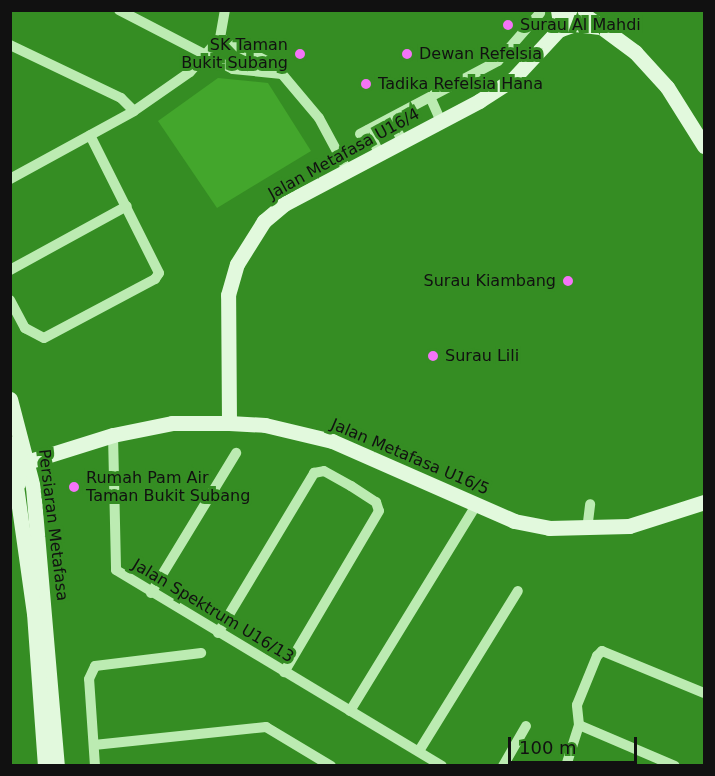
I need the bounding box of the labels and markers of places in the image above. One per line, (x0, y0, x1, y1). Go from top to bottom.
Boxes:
place label: Surau Al Mahdi (520, 15, 641, 35)
marker: Surau Al Mahdi (501, 18, 515, 32)
place label: SK Taman Bukit Subang (181, 35, 288, 73)
place label: Dewan Refelsia (419, 44, 542, 64)
marker: SK Taman Bukit Subang (293, 47, 307, 61)
marker: Dewan Refelsia (400, 47, 414, 61)
place label: Tadika Refelsia Hana (378, 74, 543, 94)
marker: Tadika Refelsia Hana (359, 77, 373, 91)
place label: Surau Kiambang (424, 271, 556, 291)
marker: Surau Kiambang (561, 274, 575, 288)
place label: Surau Lili (445, 346, 519, 366)
marker: Surau Lili (426, 349, 440, 363)
place label: Rumah Pam Air Taman Bukit Subang (86, 468, 250, 506)
marker: Rumah Pam Air Taman Bukit Subang (67, 480, 81, 494)

